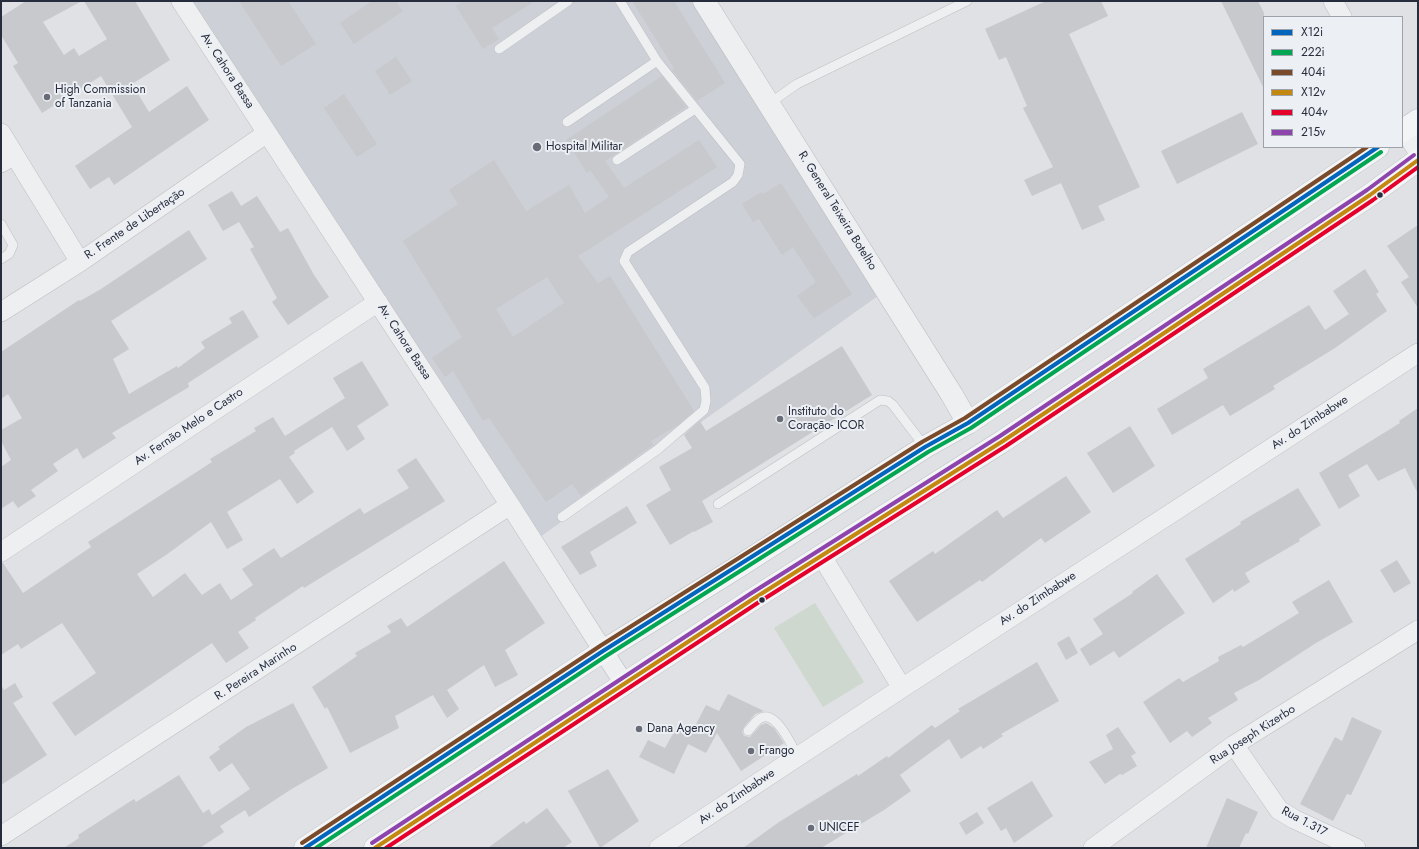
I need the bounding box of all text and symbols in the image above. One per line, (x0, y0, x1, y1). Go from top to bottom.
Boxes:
legend (1263, 16, 1403, 148)
text: X12i (1301, 23, 1323, 41)
street label: Av. Cahora Bassa (197, 30, 257, 112)
text: 222i (1301, 43, 1325, 61)
text: 404i (1301, 63, 1325, 81)
place label: High Commission of Tanzania (55, 83, 146, 111)
text: X12v (1301, 83, 1325, 101)
marker: High Commission of Tanzania (42, 92, 52, 102)
text: 404v (1301, 103, 1327, 121)
text: 215v (1301, 123, 1325, 141)
place label: Hospital Militar (546, 140, 622, 154)
marker: Hospital Militar (531, 141, 543, 153)
street label: R. General Teixeira Botelho (794, 149, 880, 273)
street label: R. Frente de Libertação (82, 185, 188, 263)
unlabelled marker (1375, 190, 1385, 200)
street label: Av. Cahora Bassa (374, 301, 434, 383)
street label: Av. Fernão Melo e Castro (132, 385, 246, 469)
street label: Av. do Zimbabwe (1269, 393, 1351, 453)
place label: Instituto do Coração- ICOR (788, 405, 864, 433)
marker: Instituto do Coração- ICOR (775, 414, 785, 424)
street label: Av. do Zimbabwe (997, 569, 1079, 629)
unlabelled marker (757, 595, 767, 605)
street label: R. Pereira Marinho (212, 640, 300, 704)
street label: Rua Joseph Kizerbo (1208, 702, 1298, 768)
place label: Dana Agency (647, 722, 715, 736)
marker: Dana Agency (634, 724, 644, 734)
place label: Frango (759, 744, 794, 758)
marker: Frango (746, 746, 756, 756)
street label: Av. do Zimbabwe (696, 766, 778, 828)
street label: Rua 1.317 (1279, 804, 1329, 840)
place label: UNICEF (819, 821, 860, 835)
marker: UNICEF (806, 823, 816, 833)

